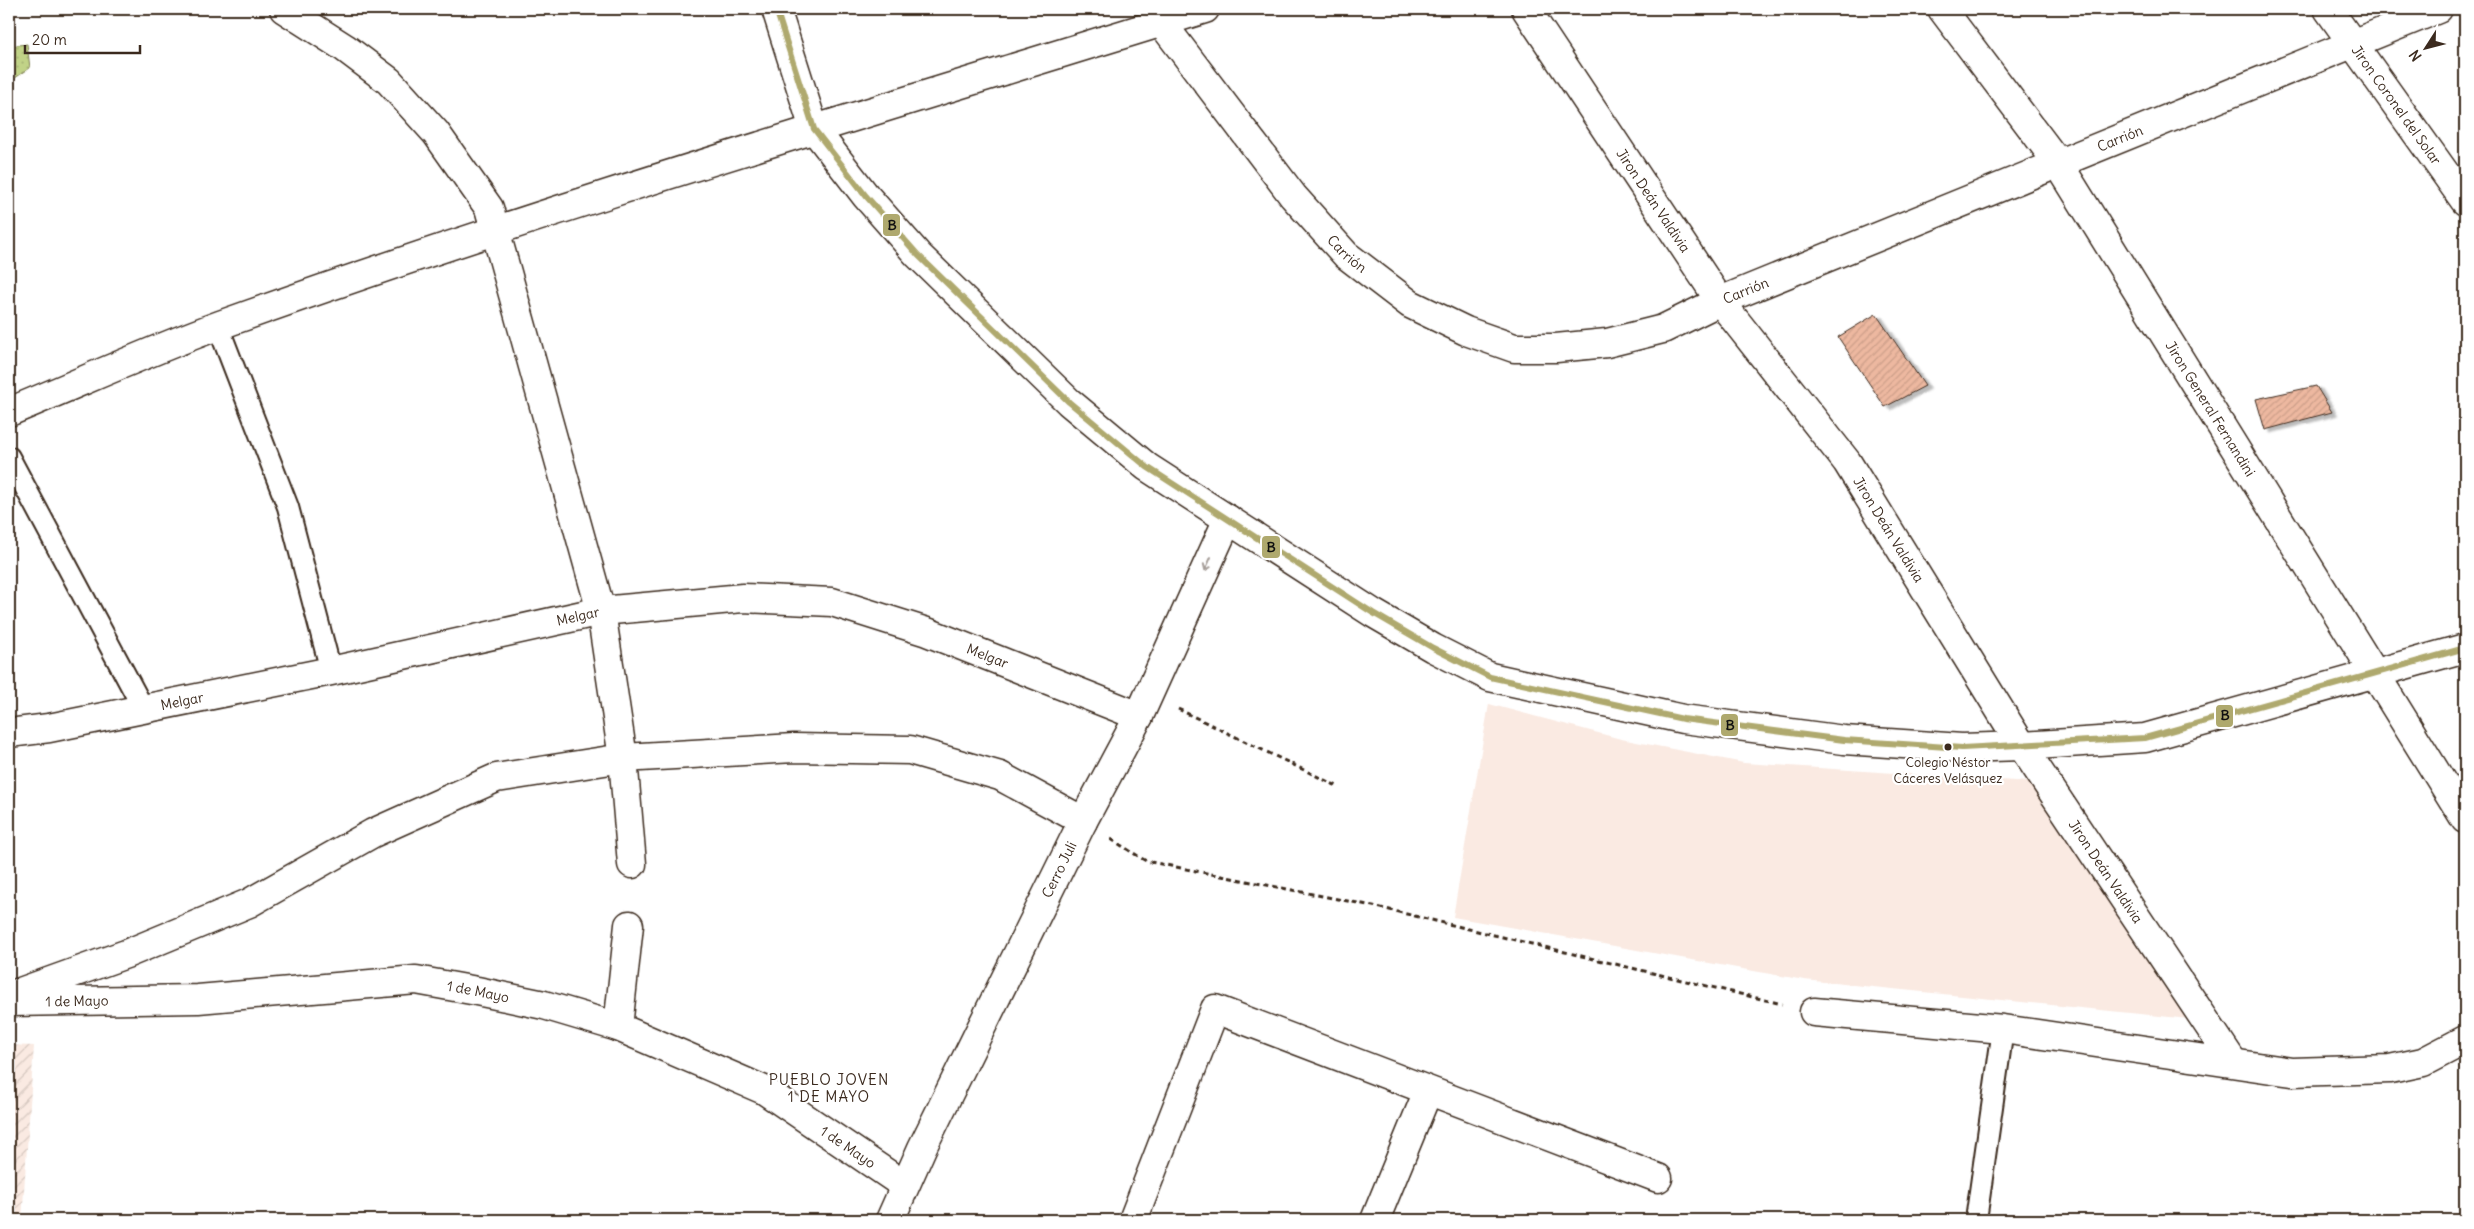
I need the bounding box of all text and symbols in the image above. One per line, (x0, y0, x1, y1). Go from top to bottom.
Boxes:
scale bar (25, 22, 140, 54)
north arrow (2402, 22, 2452, 72)
text: 20 m (32, 30, 67, 49)
street label: Jiron Coronel del Solar (2348, 42, 2445, 169)
text: N (2405, 46, 2426, 65)
street label: Carrión (2095, 121, 2145, 156)
street label: Jiron Deán Valdivia (1612, 145, 1694, 256)
line badge: B (882, 213, 901, 237)
text: B (887, 216, 897, 234)
street label: Carrión (1323, 231, 1370, 277)
street label: Carrión (1720, 273, 1771, 308)
street label: Jiron General Fernandini (2162, 338, 2259, 480)
street label: Jiron Deán Valdivia (1849, 473, 1928, 586)
line badge: B (1261, 535, 1281, 559)
text: B (1266, 538, 1276, 556)
one-way arrow (1203, 556, 1212, 571)
street label: Melgar (555, 603, 601, 630)
street label: Melgar (964, 640, 1011, 672)
street label: Melgar (159, 688, 205, 714)
line badge: B (2215, 704, 2234, 728)
text: B (2220, 706, 2230, 724)
line badge: B (1720, 713, 1739, 737)
text: B (1725, 716, 1735, 734)
marker: Colegio Néstor Cáceres Velásquez (1943, 742, 1953, 752)
place label: Colegio Néstor Cáceres Velásquez (1894, 754, 2002, 787)
street label: Jiron Deán Valdivia (2065, 816, 2147, 927)
street label: Cerro Juli (1038, 839, 1080, 901)
street label: 1 de Mayo (446, 977, 511, 1007)
street label: 1 de Mayo (45, 991, 109, 1010)
district label: PUEBLO JOVEN 1 DE MAYO (769, 1070, 889, 1106)
street label: 1 de Mayo (817, 1122, 879, 1172)

